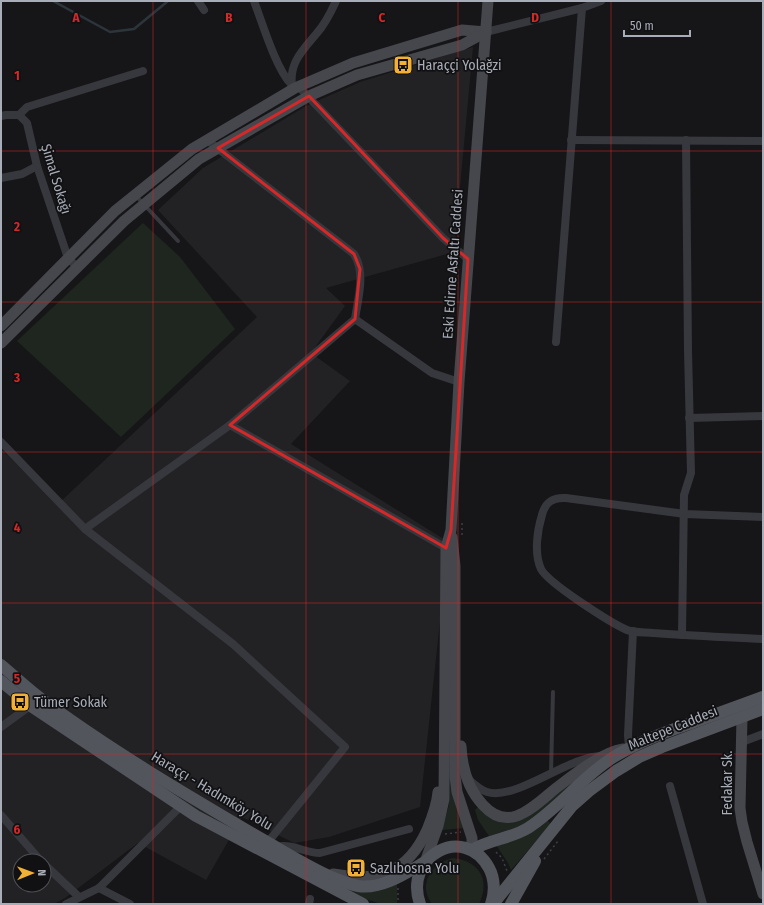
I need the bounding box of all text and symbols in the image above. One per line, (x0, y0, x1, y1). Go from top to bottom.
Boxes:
text: A (71, 10, 80, 25)
text: B (225, 10, 233, 25)
text: C (379, 10, 386, 25)
text: D (531, 10, 539, 25)
scale bar (624, 12, 690, 38)
text: 50 m (630, 19, 654, 33)
bus stop icon: Haraççi Yolağzi (392, 54, 414, 76)
place label: Haraççi Yolağzi (417, 57, 502, 74)
text: 1 (14, 68, 20, 83)
street label: Şimal Sokağı (37, 142, 75, 216)
street label: Eski Edirne Asfaltı Caddesi (439, 189, 467, 339)
text: 2 (13, 219, 20, 234)
text: 3 (13, 370, 20, 385)
text: 4 (14, 520, 21, 535)
text: 5 (14, 671, 20, 686)
bus stop icon: Tümer Sokak (9, 691, 31, 713)
place label: Tümer Sokak (34, 694, 108, 711)
street label: Maltepe Caddesi (626, 702, 720, 754)
street label: Haraççı - Hadımköy Yolu (148, 748, 276, 834)
street label: Fedakar Sk. (719, 751, 736, 815)
text: 6 (14, 822, 21, 837)
north arrow (12, 853, 52, 893)
bus stop icon: Sazlıbosna Yolu (345, 857, 367, 879)
place label: Sazlıbosna Yolu (370, 860, 459, 877)
text: N (35, 869, 48, 876)

